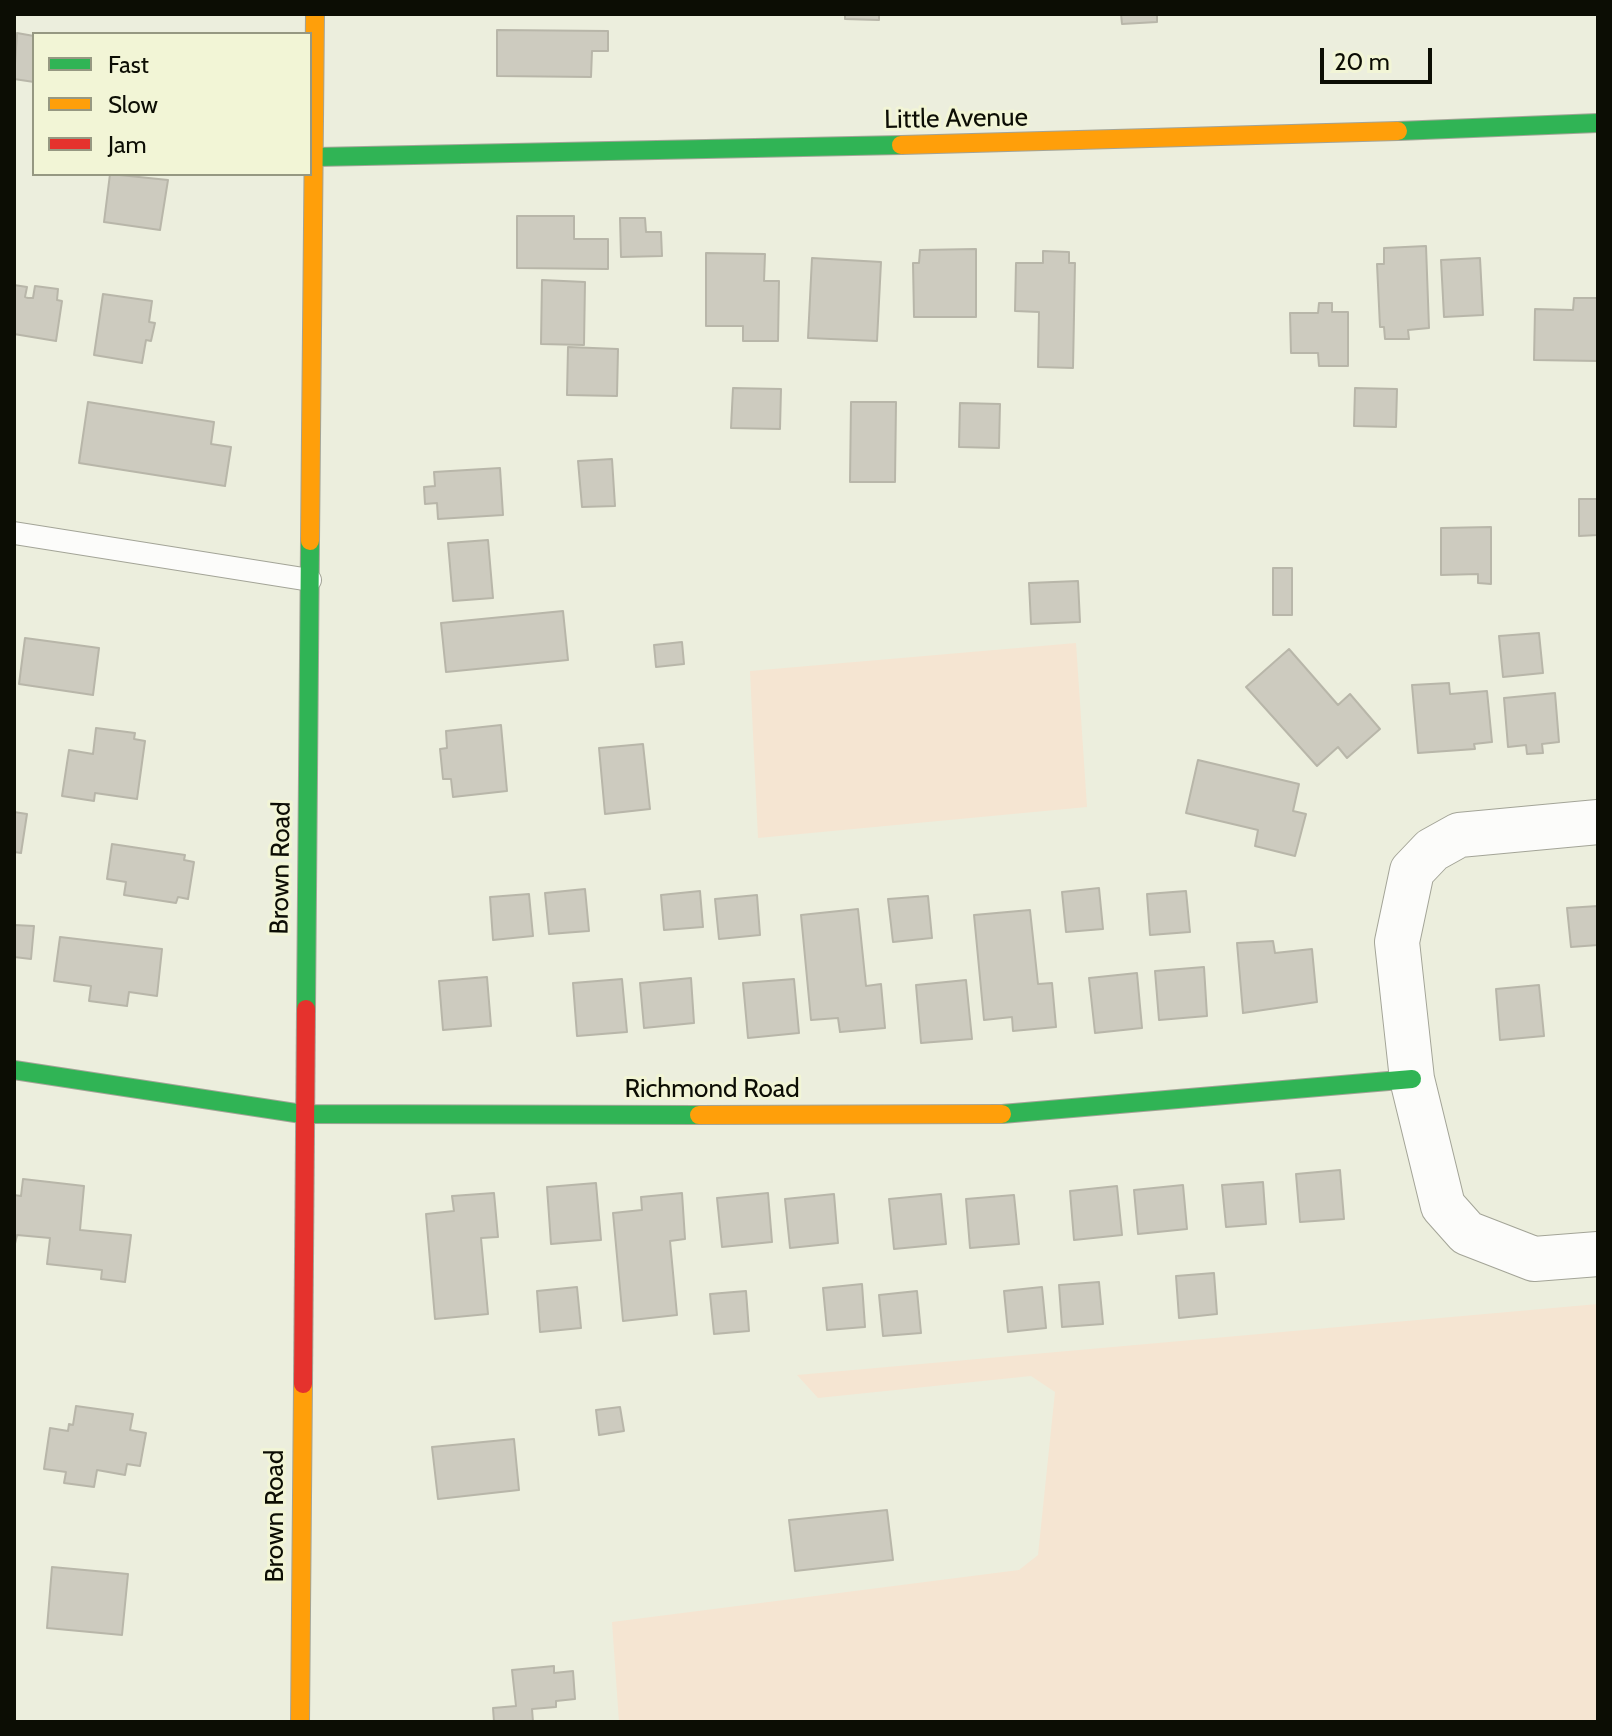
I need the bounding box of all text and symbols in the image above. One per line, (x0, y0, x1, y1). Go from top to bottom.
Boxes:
legend (32, 32, 312, 176)
scale bar (1324, 32, 1436, 82)
text: 20 m (1334, 47, 1390, 76)
text: Fast (108, 50, 149, 79)
text: Slow (108, 90, 158, 119)
street label: Little Avenue (884, 102, 1028, 136)
text: Jam (108, 130, 146, 159)
street label: Brown Road (264, 801, 298, 935)
street label: Richmond Road (624, 1073, 800, 1105)
street label: Brown Road (259, 1449, 291, 1583)

